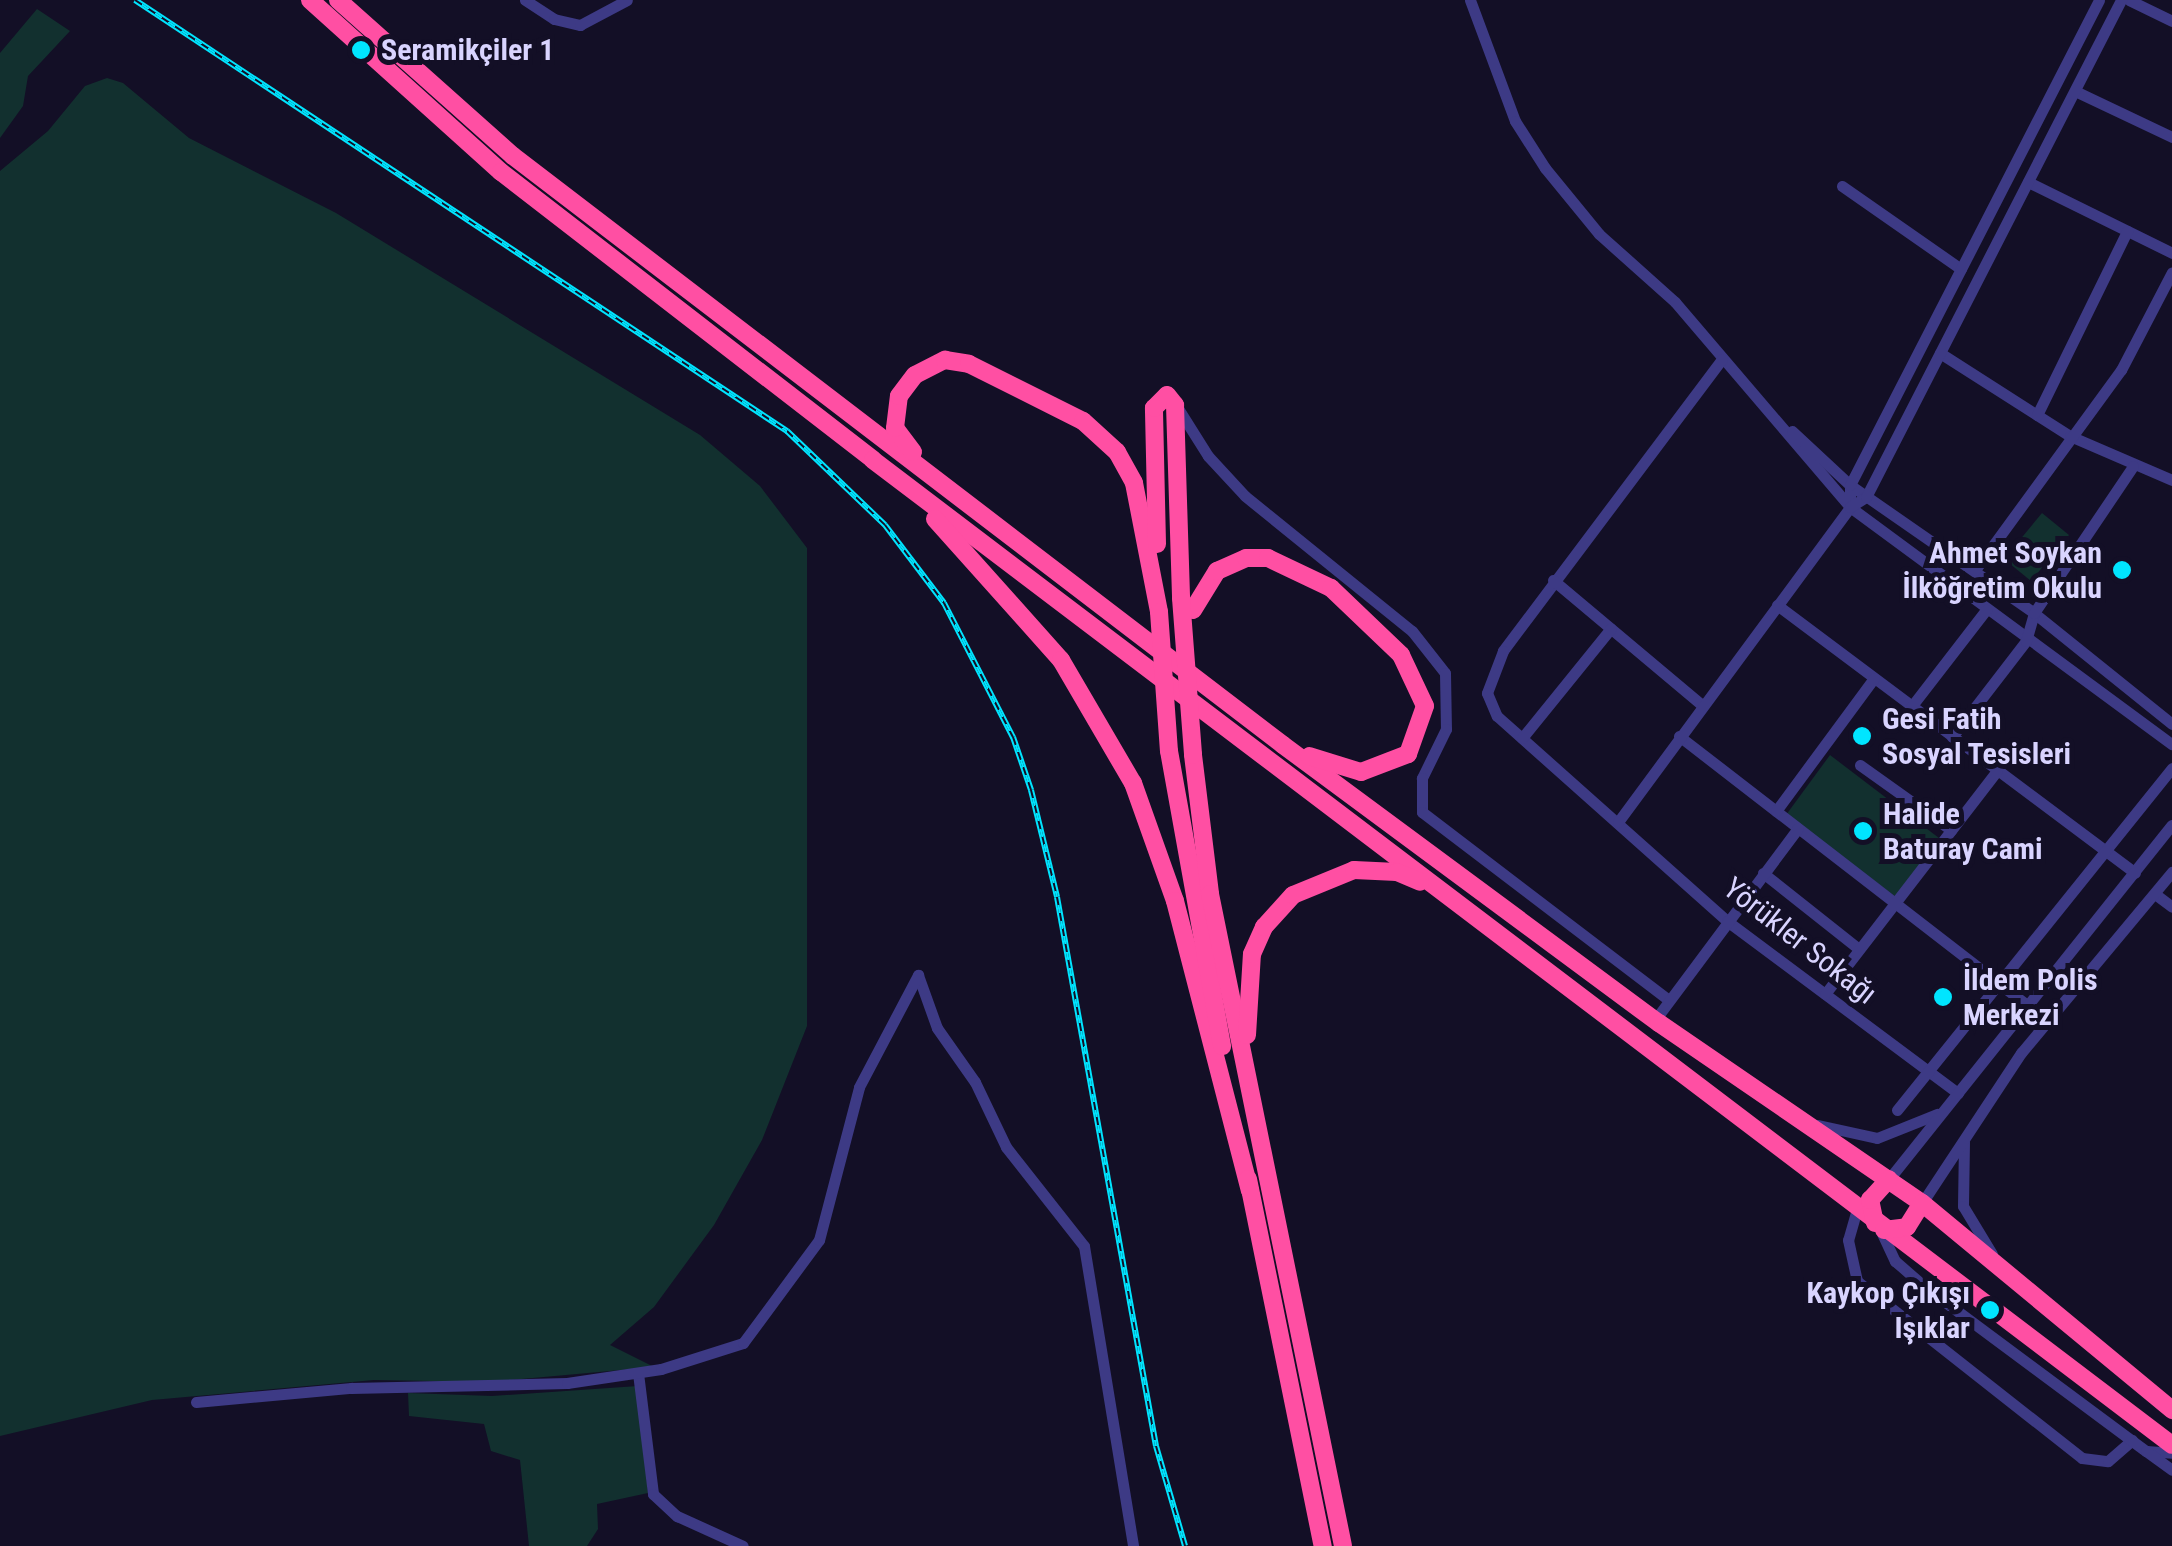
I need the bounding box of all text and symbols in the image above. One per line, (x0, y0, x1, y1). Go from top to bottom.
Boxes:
place label: Seramikçiler 1 (381, 32, 554, 68)
marker: Seramikçiler 1 (350, 39, 372, 61)
place label: Ahmet Soykan İlköğretim Okulu (1903, 535, 2102, 606)
marker: Ahmet Soykan İlköğretim Okulu (2111, 559, 2133, 581)
place label: Gesi Fatih Sosyal Tesisleri (1882, 701, 2072, 772)
marker: Gesi Fatih Sosyal Tesisleri (1851, 725, 1873, 747)
place label: Halide Baturay Cami (1883, 796, 2043, 866)
marker: Halide Baturay Cami (1852, 820, 1874, 842)
street label: Yörükler Sokağı (1716, 870, 1884, 1012)
place label: İldem Polis Merkezi (1963, 962, 2098, 1032)
marker: İldem Polis Merkezi (1932, 986, 1954, 1008)
place label: Kaykop Çıkışı Işıklar (1806, 1275, 1970, 1346)
marker: Kaykop Çıkışı Işıklar (1979, 1299, 2001, 1321)

